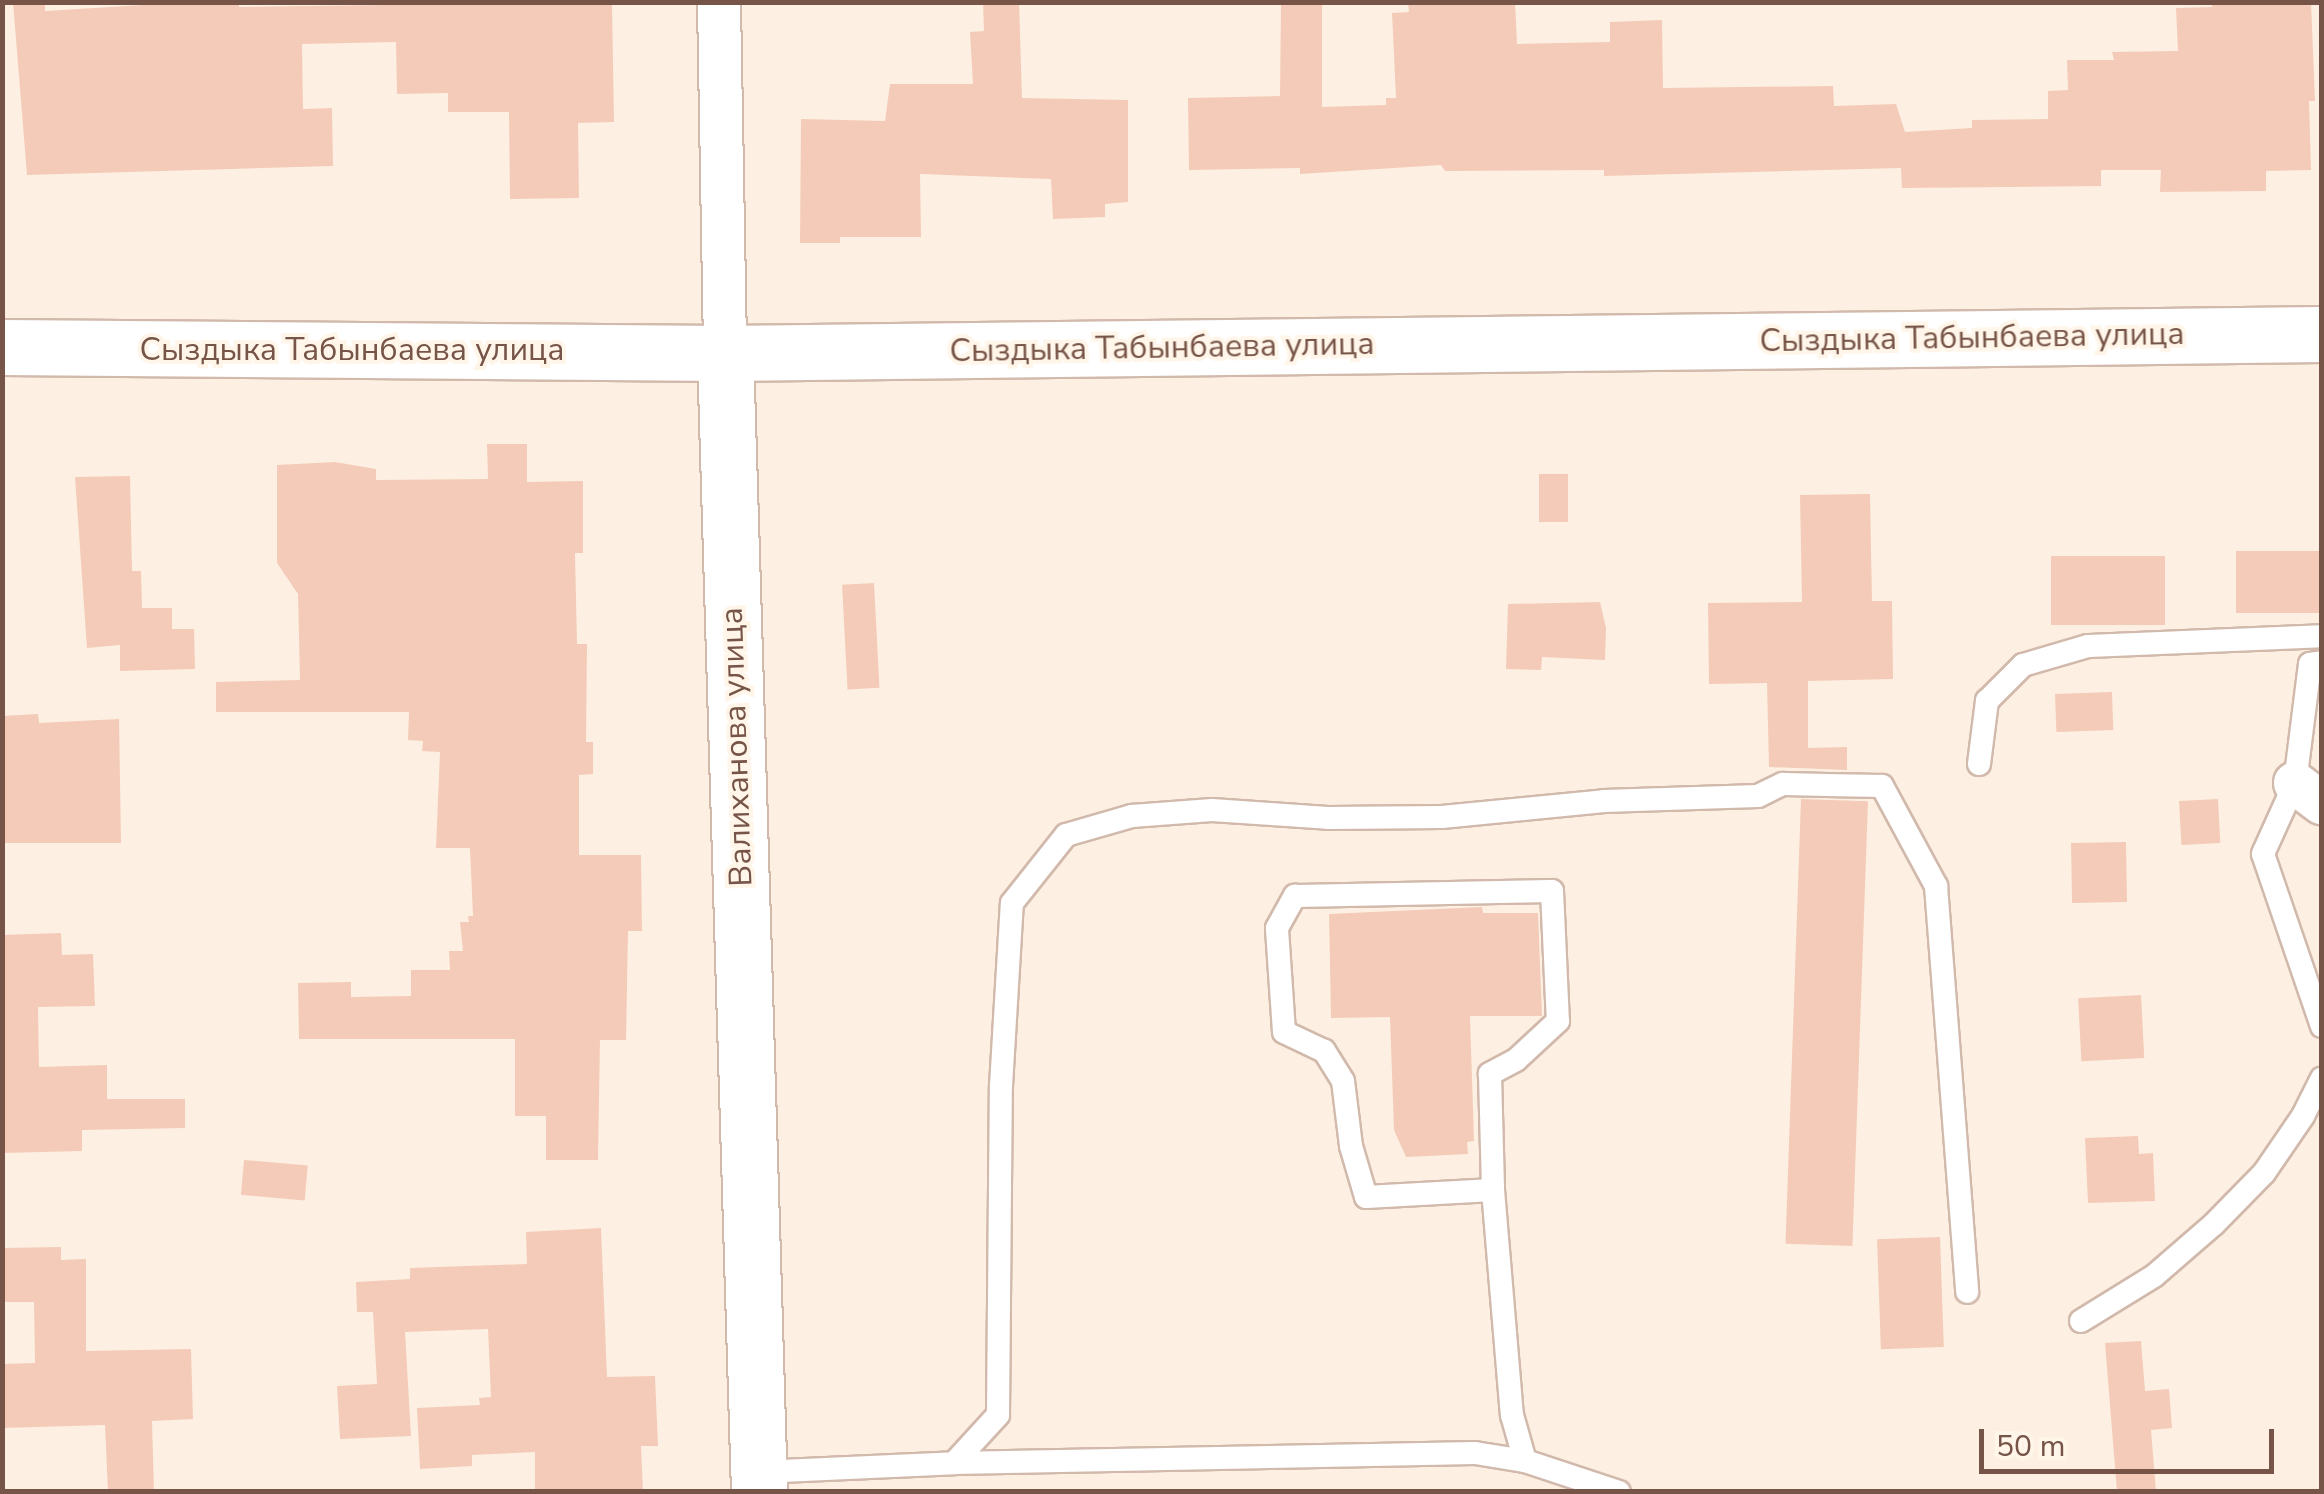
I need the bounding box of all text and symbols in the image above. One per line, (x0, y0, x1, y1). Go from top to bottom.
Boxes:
street label: Сыздыка Табынбаева улица (1759, 315, 2185, 361)
street label: Сыздыка Табынбаева улица (949, 325, 1375, 371)
street label: Сыздыка Табынбаева улица (140, 331, 564, 369)
street label: Валиханова улица (713, 607, 761, 887)
scale bar (1984, 1409, 2279, 1471)
text: 50 m (1996, 1426, 2065, 1467)

